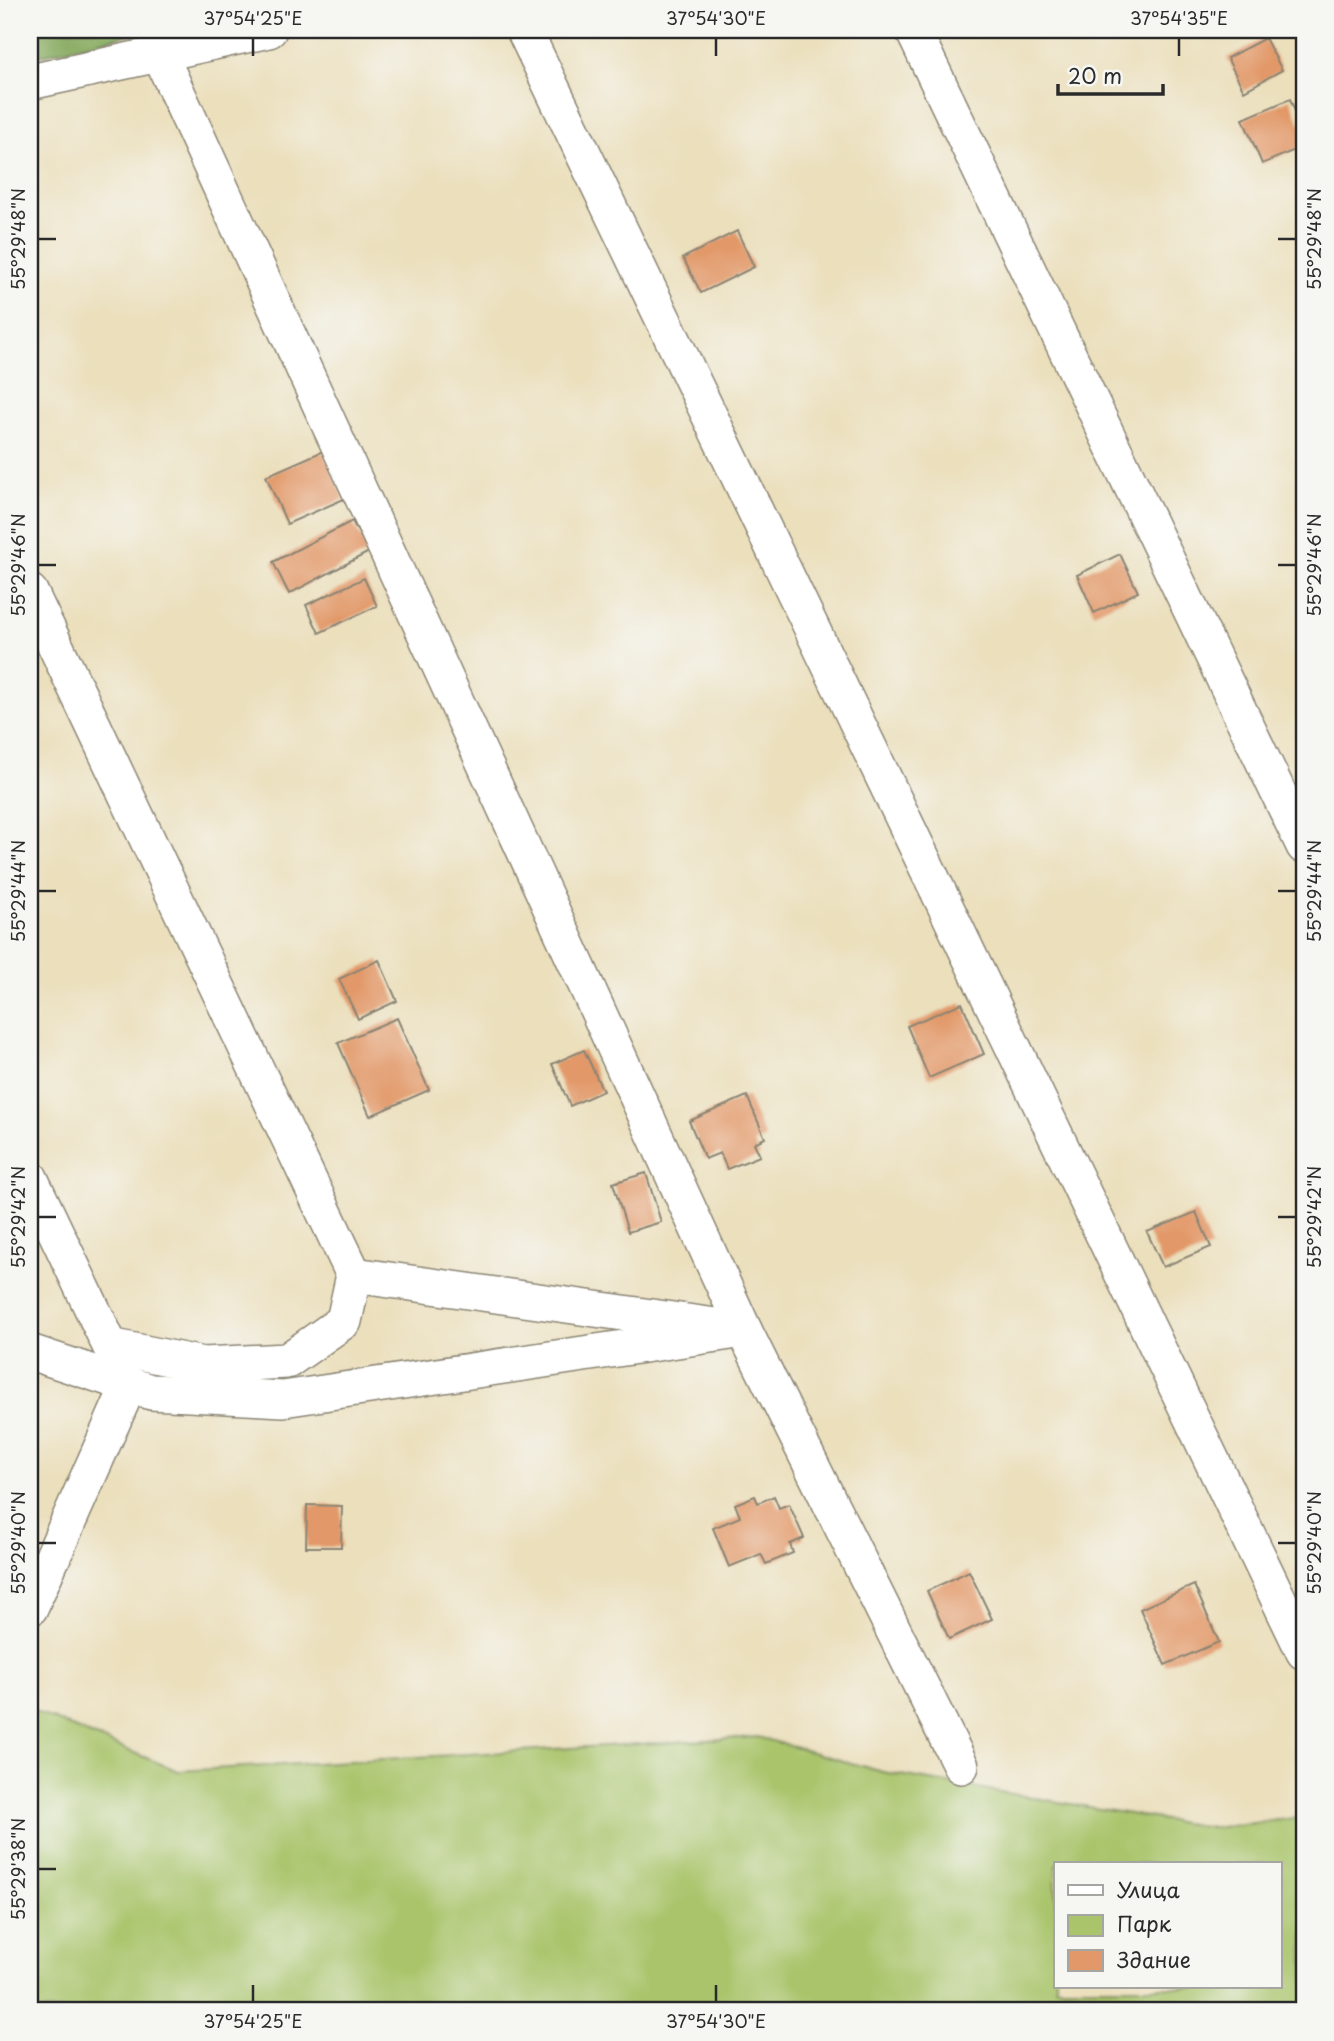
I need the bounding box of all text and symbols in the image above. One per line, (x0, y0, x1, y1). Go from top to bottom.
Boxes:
text: 37°54'25"E (204, 4, 302, 31)
text: 37°54'30"E (666, 4, 766, 31)
text: 37°54'35"E (1130, 4, 1228, 31)
scale bar (1058, 52, 1162, 96)
text: 20 m (1068, 59, 1122, 91)
text: 55°29'48"N (4, 188, 31, 290)
text: 55°29'48"N (1300, 188, 1327, 290)
text: 55°29'46"N (4, 513, 31, 617)
text: 55°29'46"N (1300, 513, 1327, 617)
text: 55°29'44"N (4, 840, 31, 942)
text: 55°29'44"N (1300, 840, 1327, 942)
text: 55°29'42"N (4, 1166, 31, 1268)
text: 55°29'42"N (1300, 1166, 1327, 1268)
text: 55°29'40"N (4, 1491, 31, 1595)
text: 55°29'40"N (1300, 1491, 1327, 1595)
text: 55°29'38"N (4, 1818, 31, 1920)
legend (1054, 1862, 1282, 1988)
text: Улица (1117, 1873, 1180, 1905)
text: Парк (1117, 1907, 1172, 1939)
text: Здание (1117, 1943, 1191, 1975)
text: 37°54'25"E (204, 2007, 302, 2034)
text: 37°54'30"E (666, 2007, 766, 2034)

